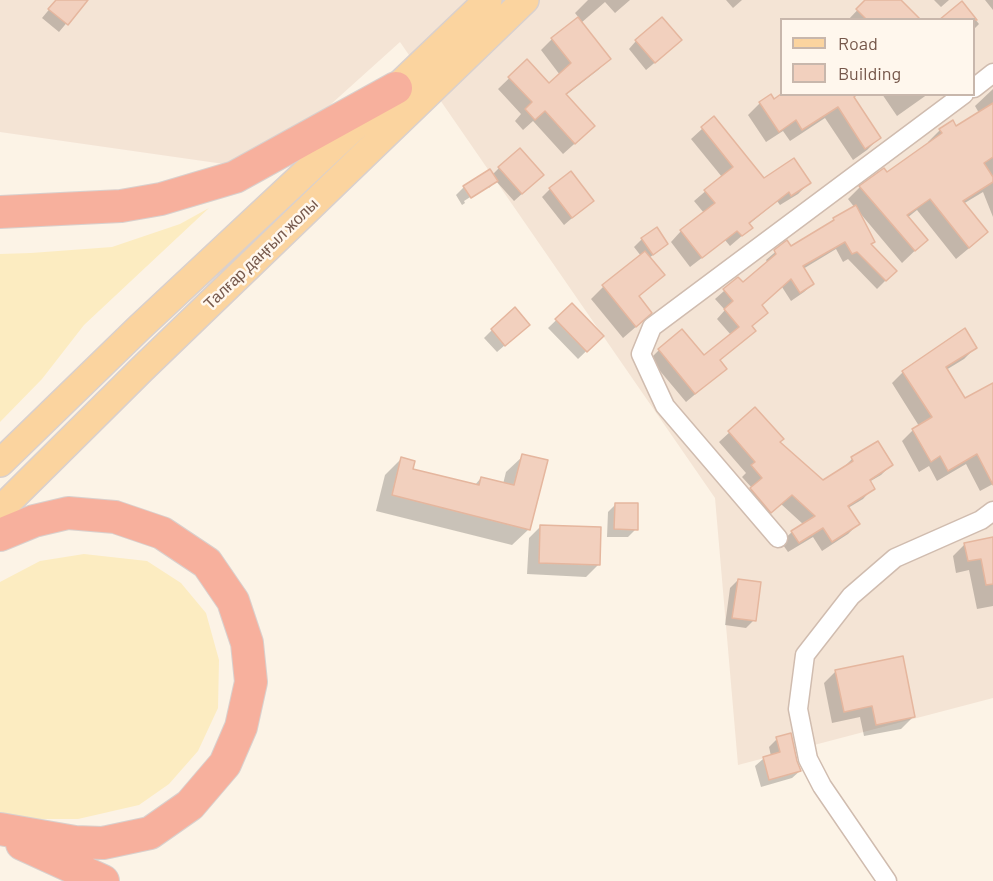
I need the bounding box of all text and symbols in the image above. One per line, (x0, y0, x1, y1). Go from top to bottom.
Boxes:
legend (780, 18, 975, 96)
text: Road (838, 32, 878, 54)
text: Building (838, 62, 901, 84)
street label: Талғар даңғыл жолы (200, 195, 322, 313)

